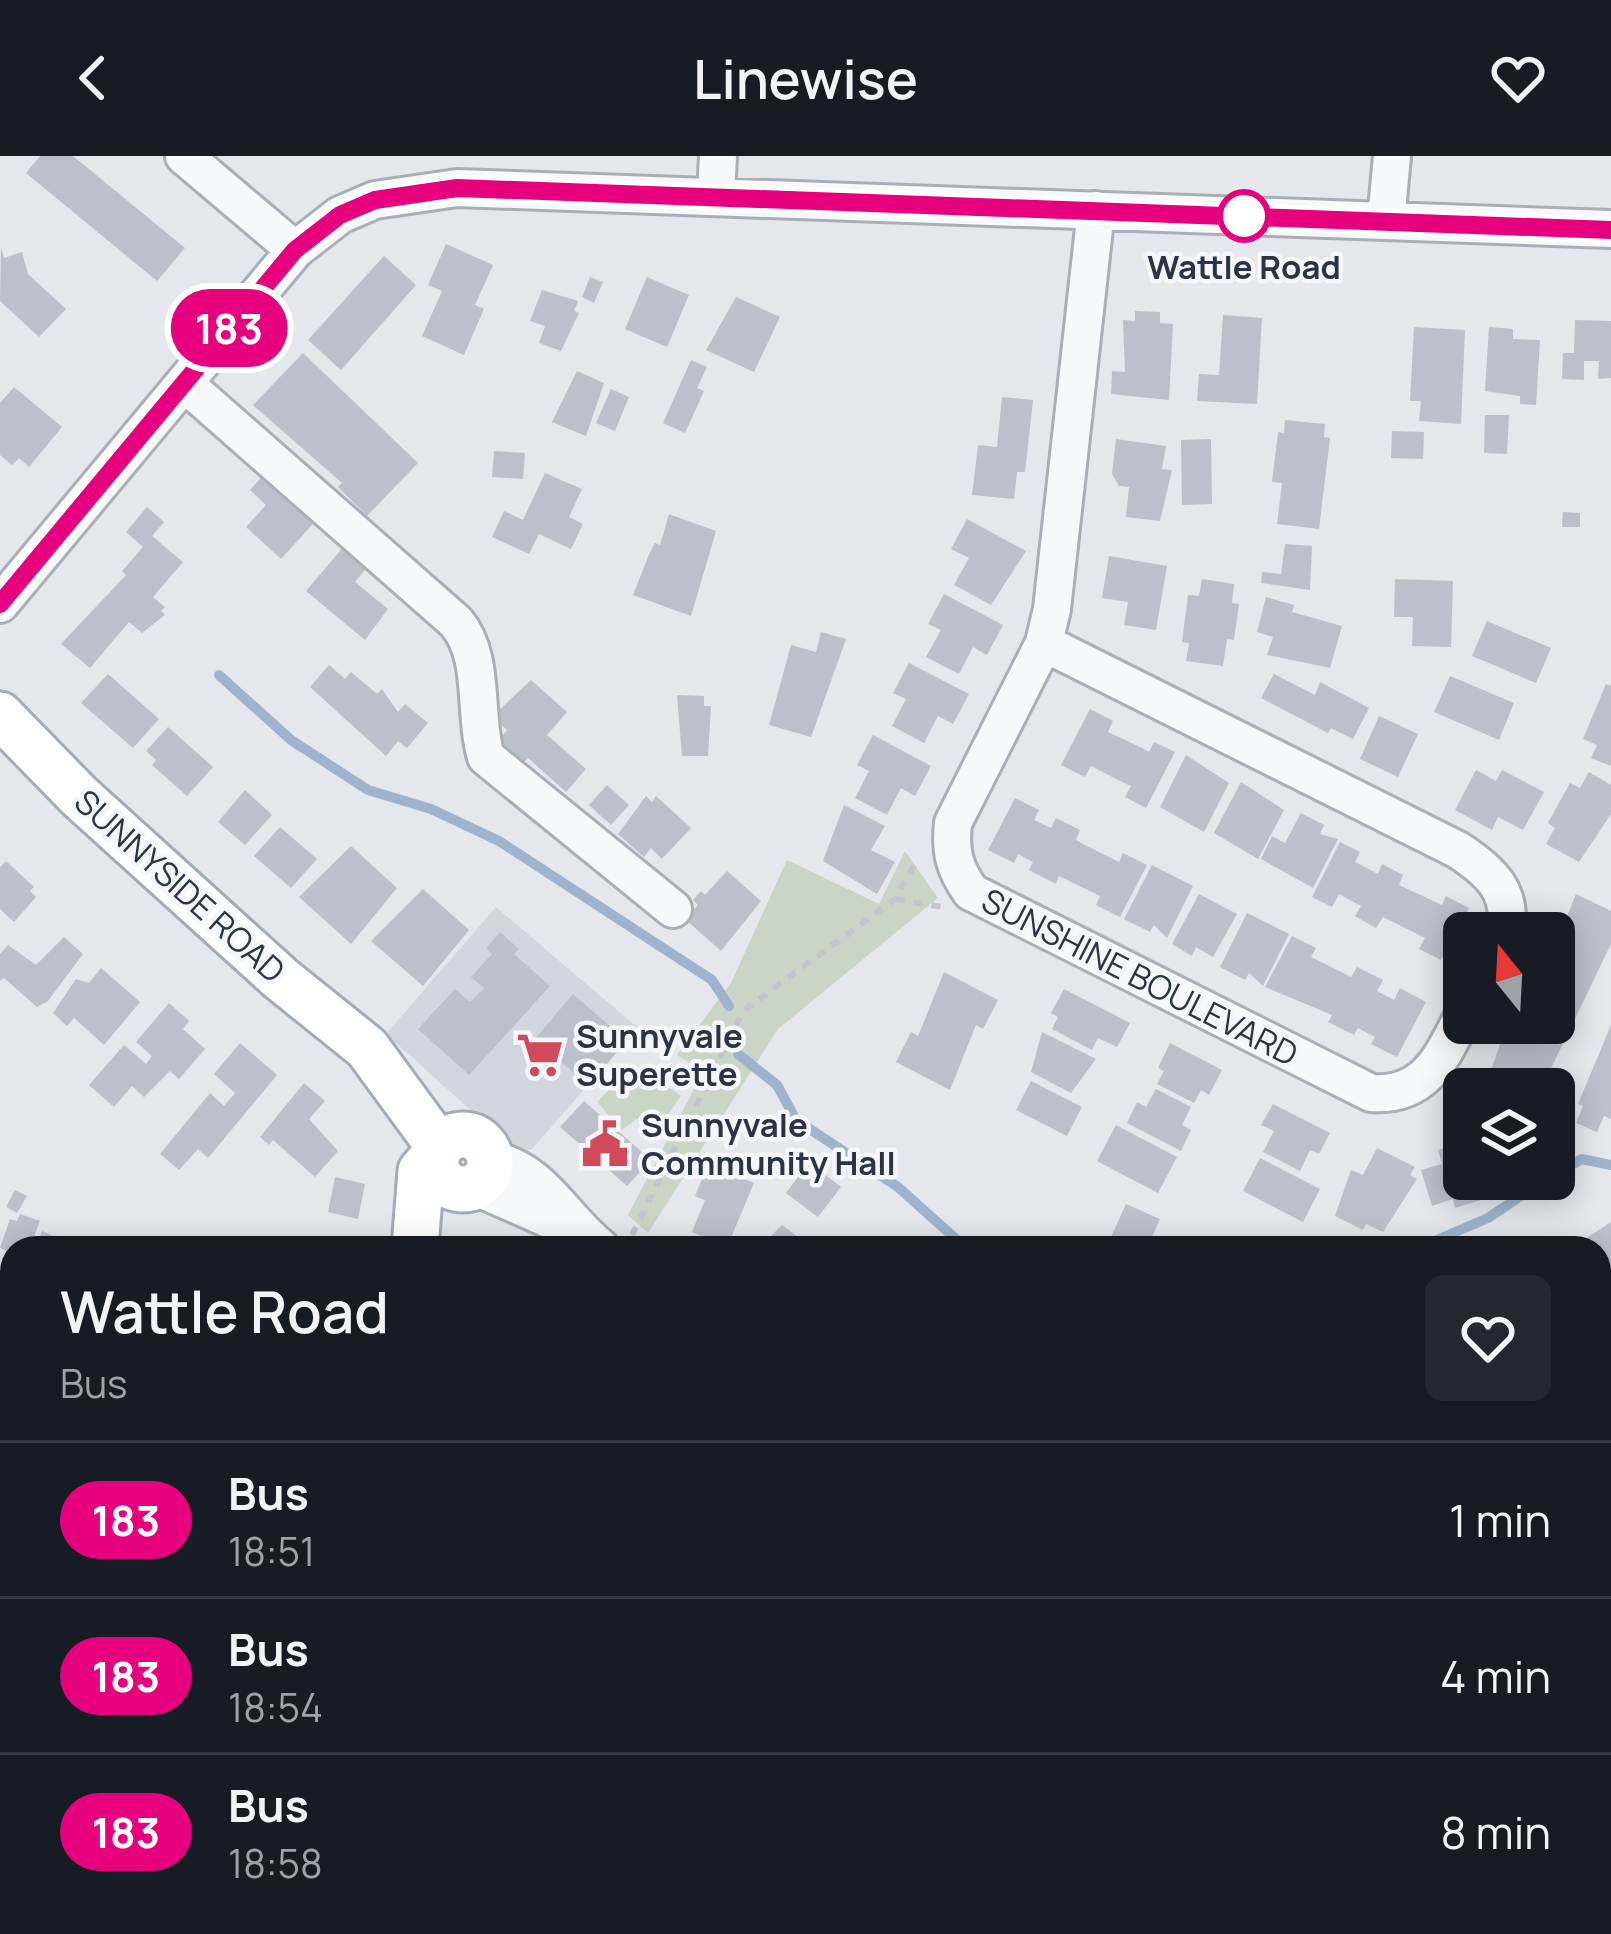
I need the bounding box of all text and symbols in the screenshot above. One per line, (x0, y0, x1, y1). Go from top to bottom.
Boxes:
text: Linewise (693, 41, 918, 115)
icon: back (60, 45, 126, 111)
icon: heart (1485, 45, 1551, 111)
marker: Wattle Road (1219, 191, 1269, 241)
place label: Wattle Road (1147, 244, 1341, 289)
line badge: 183 (160, 289, 298, 367)
text: 183 (195, 299, 263, 357)
street label: SUNNYSIDE ROAD (65, 779, 295, 992)
street label: SUNSHINE BOULEVARD (974, 877, 1306, 1076)
north arrow (1443, 912, 1575, 1044)
map controls (1443, 912, 1575, 1200)
place label: Sunnyvale Superette (576, 1013, 743, 1096)
supermarket icon: Sunnyvale Superette (515, 1030, 565, 1080)
button: layers (1443, 1068, 1575, 1200)
place label: Sunnyvale Community Hall (641, 1102, 896, 1185)
public building icon: Sunnyvale Community Hall (580, 1119, 630, 1169)
text: Wattle Road (60, 1272, 389, 1350)
button: heart (1425, 1275, 1551, 1401)
text: Bus (60, 1356, 128, 1410)
text: Bus (228, 1462, 309, 1524)
text: 1 min (1449, 1489, 1551, 1551)
text: 183 (92, 1491, 160, 1549)
text: 18:51 (228, 1524, 315, 1578)
text: Bus (228, 1618, 309, 1680)
text: 4 min (1440, 1645, 1551, 1707)
text: 183 (92, 1647, 160, 1705)
text: 18:54 (228, 1680, 323, 1734)
text: Bus (228, 1774, 309, 1836)
text: 8 min (1440, 1801, 1551, 1863)
text: 183 (92, 1803, 160, 1861)
text: 18:58 (228, 1836, 323, 1890)

